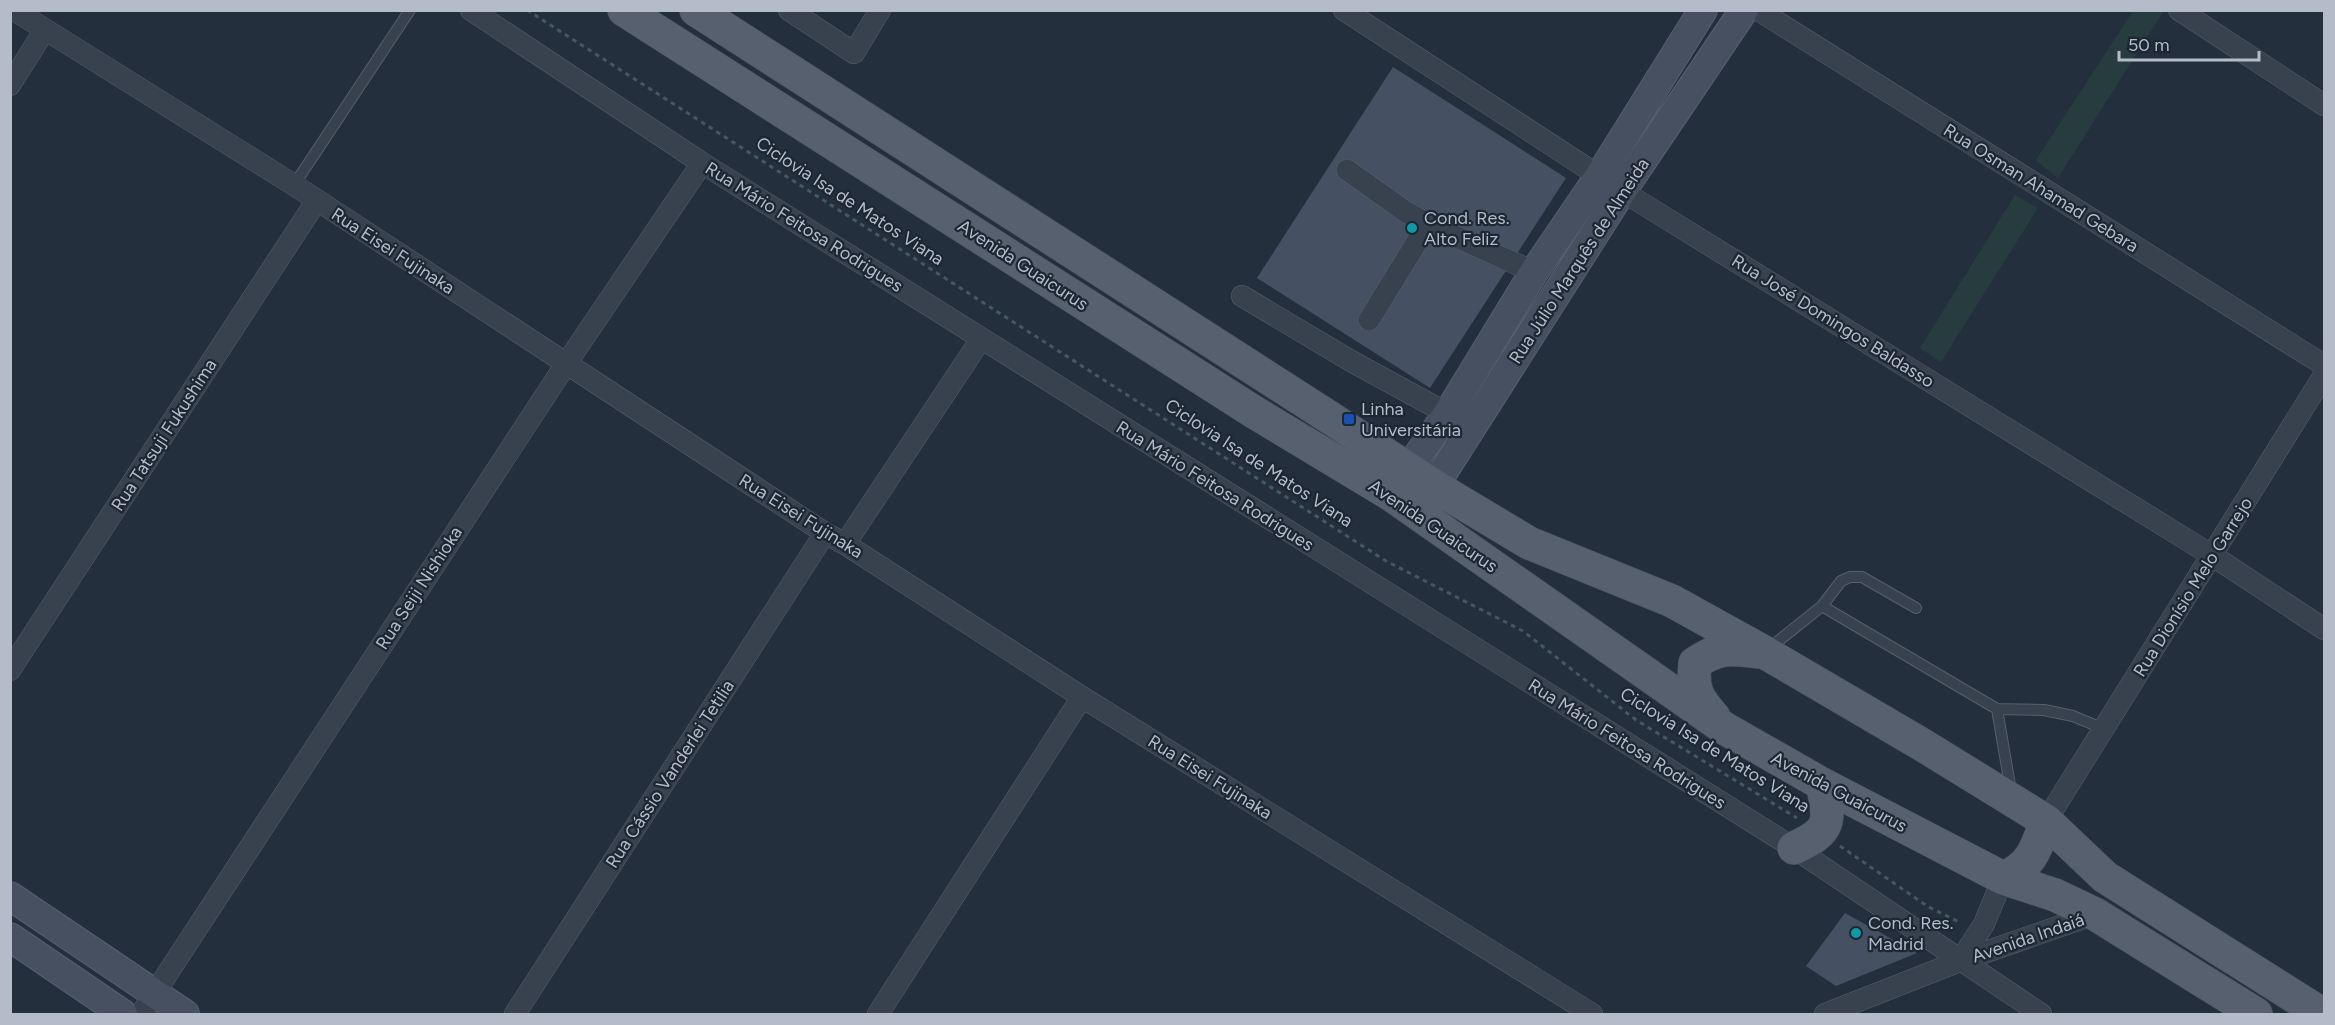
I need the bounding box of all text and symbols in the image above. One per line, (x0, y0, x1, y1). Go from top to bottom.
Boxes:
scale bar (2119, 24, 2258, 62)
text: 50 m (2128, 34, 2170, 56)
street label: Rua Osman Ahamad Gebara (1939, 119, 2143, 257)
street label: Ciclovia Isa de Matos Viana (752, 132, 948, 270)
street label: Rua Júlio Marquês de Almeida (1504, 154, 1654, 368)
street label: Rua Mário Feitosa Rodrigues (701, 157, 907, 297)
street label: Rua Eisei Fujinaka (327, 203, 459, 299)
place label: Cond. Res. Alto Feliz (1424, 207, 1509, 250)
street label: Avenida Guaicurus (954, 215, 1092, 315)
marker: Cond. Res. Alto Feliz (1405, 221, 1419, 235)
street label: Rua José Domingos Baldasso (1728, 250, 1938, 392)
street label: Rua Tatsuji Fukushima (107, 355, 221, 515)
street label: Ciclovia Isa de Matos Viana (1161, 394, 1357, 532)
place label: Linha Universitária (1361, 398, 1461, 441)
marker: Linha Universitária (1342, 412, 1356, 426)
street label: Rua Mário Feitosa Rodrigues (1112, 416, 1318, 556)
street label: Rua Eisei Fujinaka (735, 469, 867, 563)
street label: Avenida Guaicurus (1364, 475, 1502, 577)
street label: Rua Dionísio Melo Garrejo (2129, 493, 2257, 681)
street label: Rua Seiji Nishioka (371, 522, 467, 654)
street label: Rua Mário Feitosa Rodrigues (1524, 674, 1730, 814)
street label: Rua Cássio Vanderlei Tetilia (601, 676, 739, 872)
street label: Ciclovia Isa de Matos Viana (1616, 683, 1814, 817)
street label: Rua Eisei Fujinaka (1144, 730, 1276, 824)
street label: Avenida Guaicurus (1767, 747, 1911, 837)
street label: Avenida Indaiá (1969, 908, 2087, 968)
place label: Cond. Res. Madrid (1868, 912, 1953, 955)
marker: Cond. Res. Madrid (1849, 926, 1863, 940)

